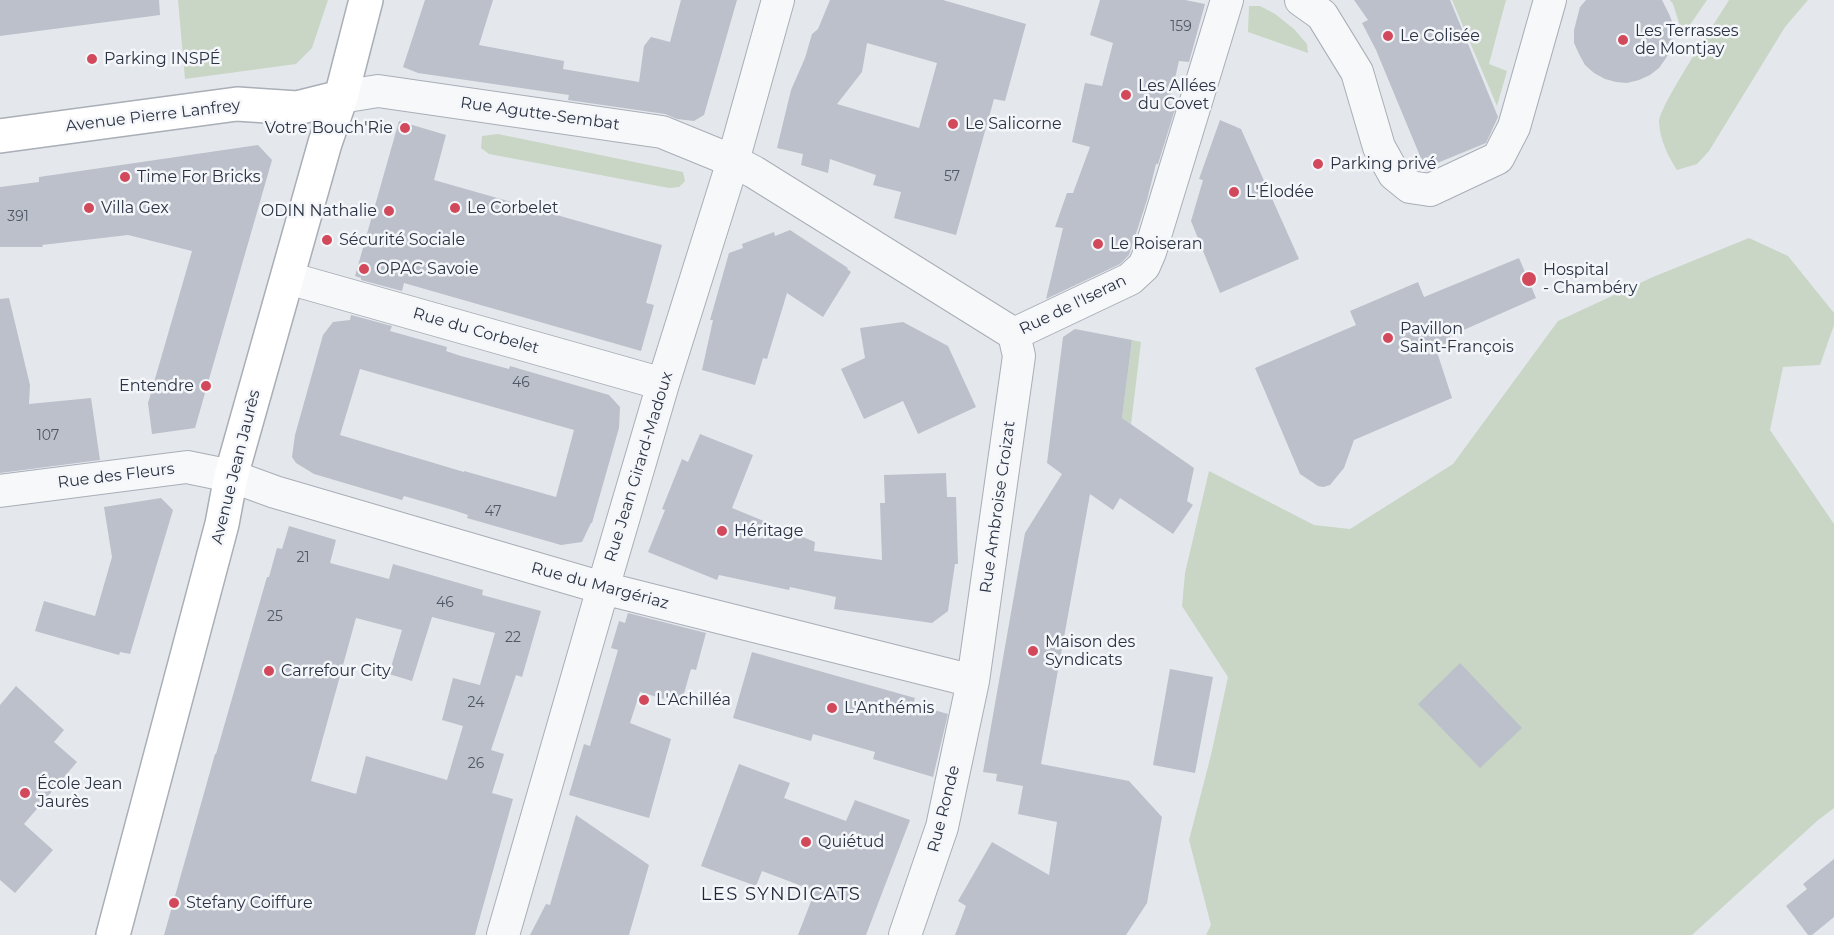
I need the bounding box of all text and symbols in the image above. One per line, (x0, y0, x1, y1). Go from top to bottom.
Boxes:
house number: 159 (1170, 19, 1192, 35)
place label: Les Terrasses de Montjay (1635, 21, 1739, 59)
place label: Le Colisée (1400, 26, 1480, 46)
marker: Le Colisée (1381, 29, 1395, 43)
marker: Les Terrasses de Montjay (1616, 33, 1630, 47)
place label: Parking INSPÉ (104, 49, 221, 69)
marker: Parking INSPÉ (85, 52, 99, 66)
place label: Les Allées du Covet (1138, 76, 1216, 114)
marker: Les Allées du Covet (1119, 88, 1133, 102)
street label: Rue Agutte-Sembat (459, 93, 621, 135)
street label: Avenue Pierre Lanfrey (65, 96, 241, 136)
place label: Le Salicorne (965, 114, 1062, 134)
marker: Le Salicorne (946, 117, 960, 131)
place label: Votre Bouch'Rie (265, 118, 393, 138)
marker: Votre Bouch'Rie (398, 121, 412, 135)
place label: Parking privé (1330, 154, 1436, 174)
marker: Parking privé (1311, 157, 1325, 171)
place label: Time For Bricks (137, 167, 260, 187)
house number: 57 (944, 169, 960, 185)
marker: Time For Bricks (118, 170, 132, 184)
place label: L'Élodée (1246, 182, 1314, 202)
marker: L'Élodée (1227, 185, 1241, 199)
place label: Villa Gex (101, 198, 169, 218)
place label: Le Corbelet (467, 198, 558, 218)
marker: Villa Gex (82, 201, 96, 215)
place label: ODIN Nathalie (261, 201, 377, 221)
marker: Le Corbelet (448, 201, 462, 215)
marker: ODIN Nathalie (382, 204, 396, 218)
house number: 391 (7, 209, 29, 225)
place label: Sécurité Sociale (339, 230, 465, 250)
marker: Sécurité Sociale (320, 233, 334, 247)
place label: Le Roiseran (1110, 234, 1203, 254)
marker: Le Roiseran (1091, 237, 1105, 251)
place label: OPAC Savoie (376, 259, 479, 279)
place label: Hospital - Chambéry (1543, 260, 1637, 298)
marker: OPAC Savoie (357, 262, 371, 276)
marker: Hospital - Chambéry (1520, 270, 1538, 288)
street label: Rue de l'Iseran (1016, 271, 1130, 339)
street label: Rue du Corbelet (411, 304, 541, 358)
place label: Pavillon Saint-François (1400, 319, 1514, 357)
marker: Pavillon Saint-François (1381, 331, 1395, 345)
street label: Rue Jean Girard-Madoux (601, 370, 677, 564)
house number: 46 (512, 375, 530, 391)
place label: Entendre (119, 376, 194, 396)
marker: Entendre (199, 379, 213, 393)
street label: Avenue Jean Jaurès (208, 388, 264, 546)
street label: Rue Ambroise Croizat (976, 420, 1020, 594)
house number: 107 (37, 428, 59, 444)
street label: Rue des Fleurs (56, 459, 176, 493)
house number: 47 (485, 504, 501, 520)
place label: Héritage (734, 521, 803, 541)
marker: Héritage (715, 524, 729, 538)
house number: 21 (296, 550, 310, 566)
street label: Rue du Margériaz (529, 558, 671, 614)
house number: 46 (436, 595, 454, 611)
house number: 25 (267, 609, 283, 625)
house number: 22 (505, 630, 521, 646)
place label: Maison des Syndicats (1045, 632, 1135, 670)
marker: Maison des Syndicats (1026, 644, 1040, 658)
place label: Carrefour City (281, 661, 391, 681)
marker: Carrefour City (262, 664, 276, 678)
place label: L'Achilléa (656, 690, 731, 710)
marker: L'Achilléa (637, 693, 651, 707)
house number: 24 (468, 695, 484, 711)
place label: L'Anthémis (844, 698, 934, 718)
marker: L'Anthémis (825, 701, 839, 715)
house number: 26 (468, 756, 484, 772)
street label: Rue Ronde (924, 763, 964, 855)
place label: École Jean Jaurès (37, 774, 122, 812)
marker: École Jean Jaurès (18, 786, 32, 800)
place label: Quiétud (818, 832, 884, 852)
marker: Quiétud (799, 835, 813, 849)
district label: LES SYNDICATS (701, 884, 861, 906)
place label: Stefany Coiffure (186, 893, 313, 913)
marker: Stefany Coiffure (167, 896, 181, 910)

